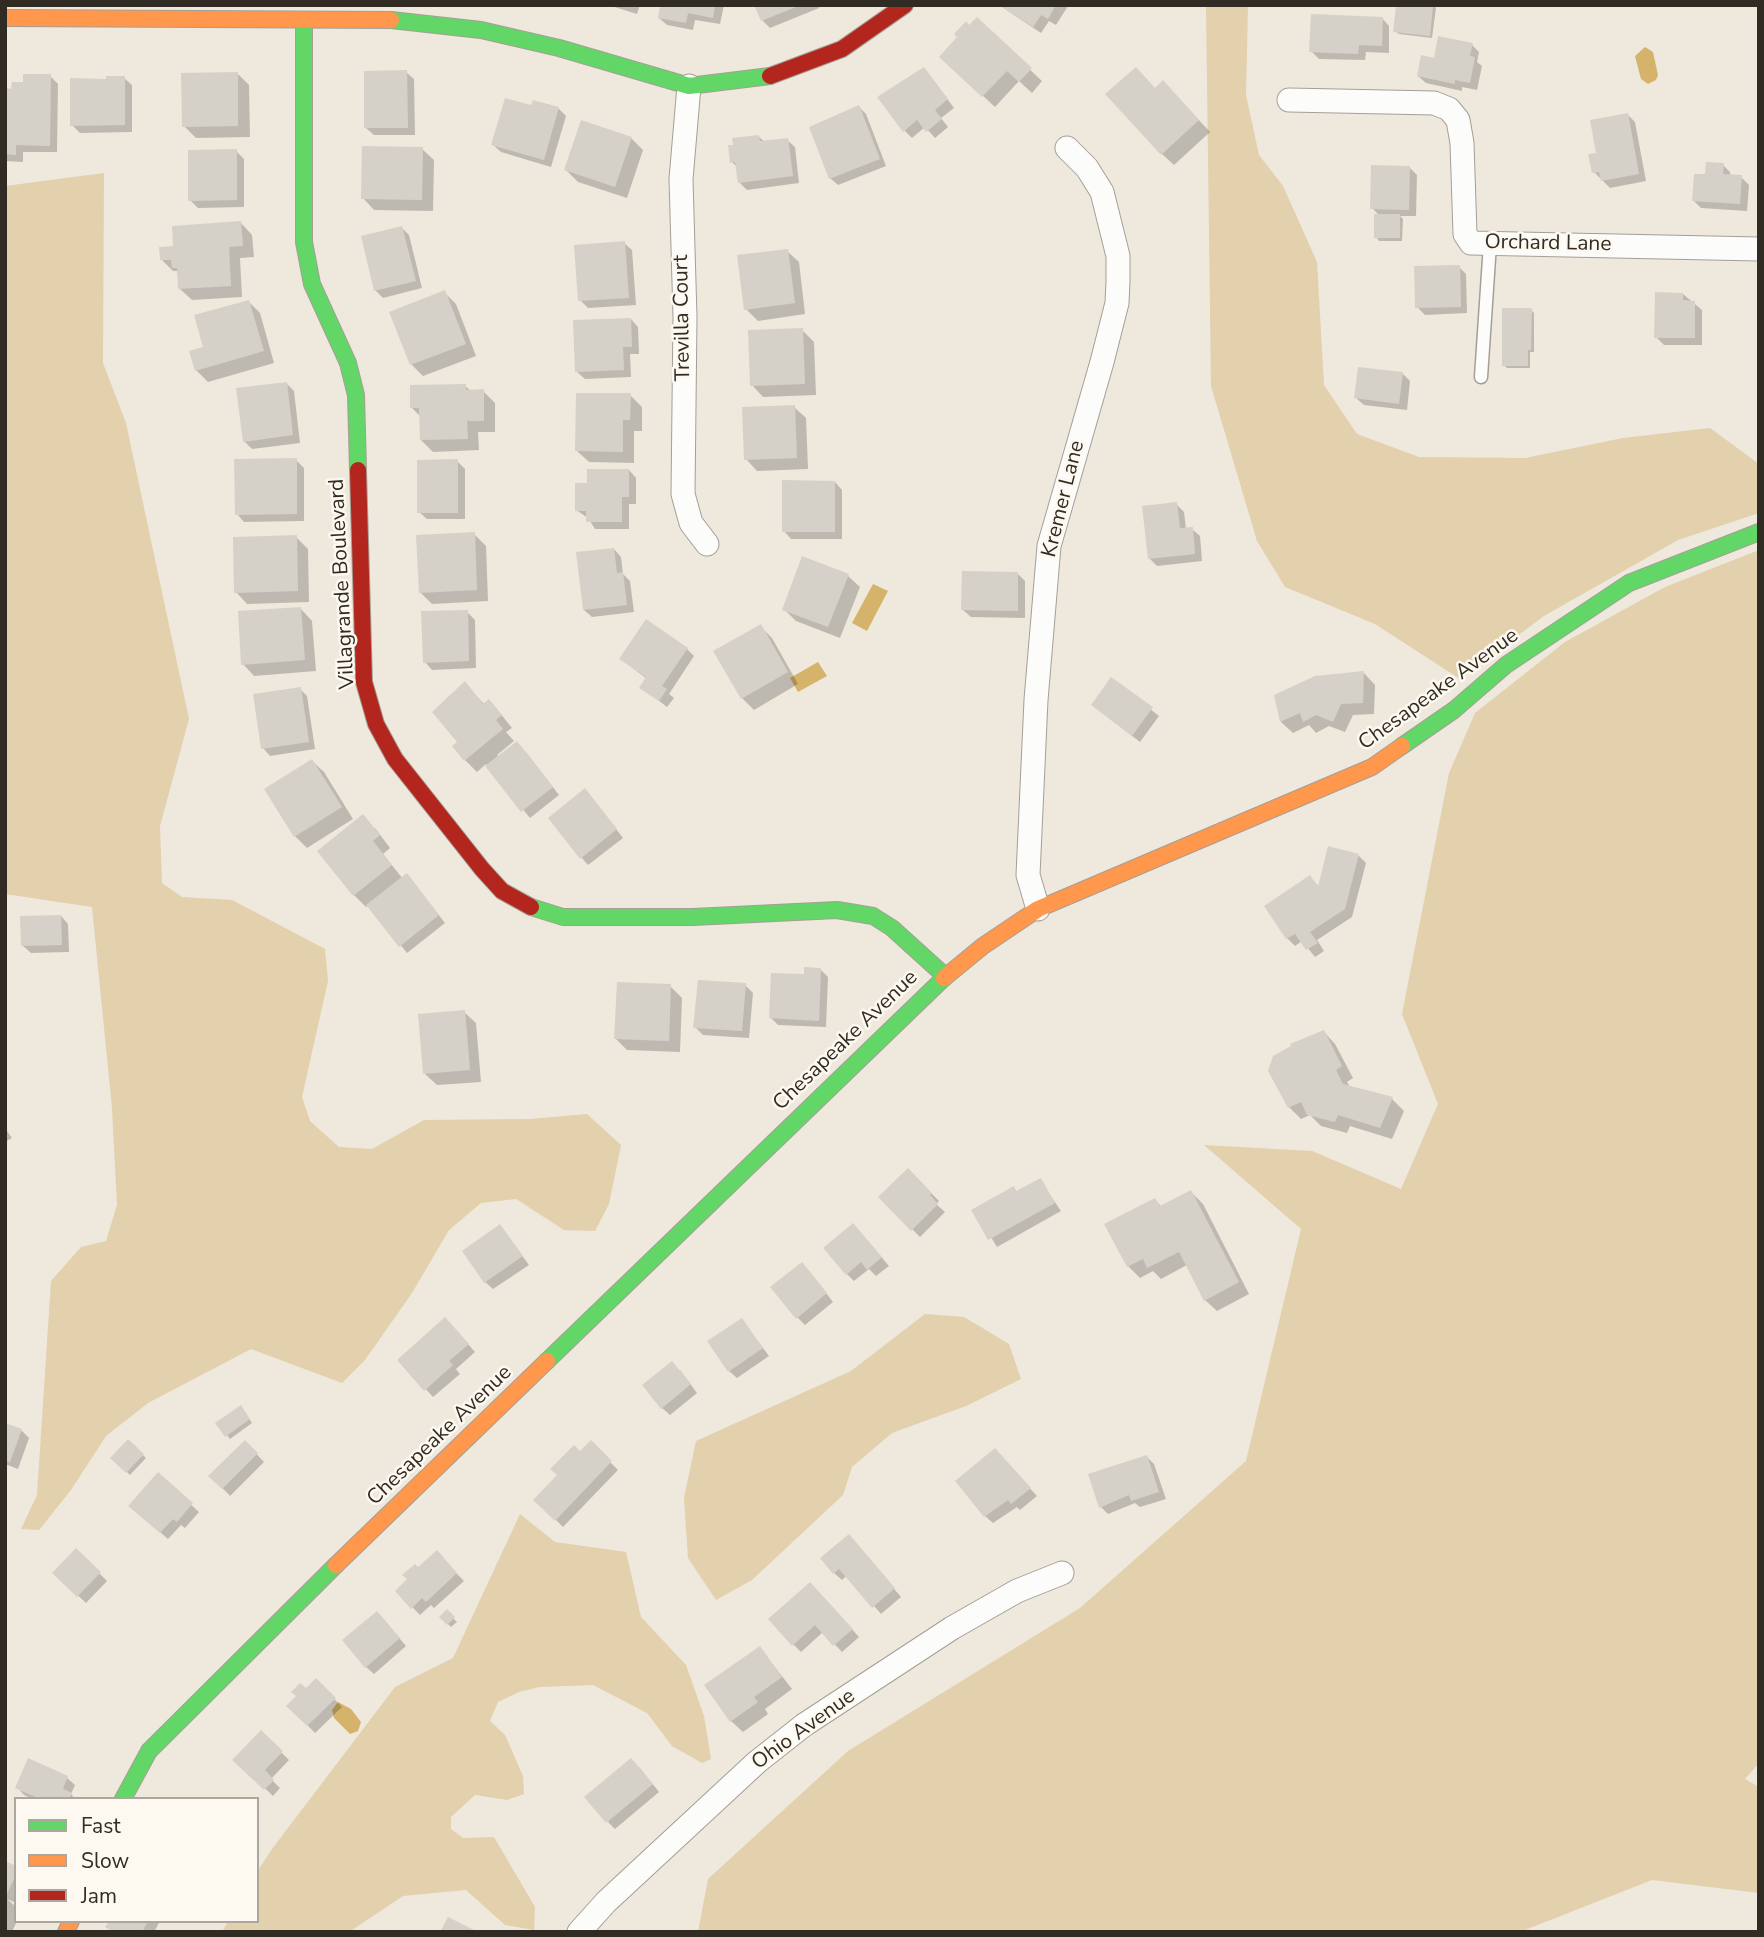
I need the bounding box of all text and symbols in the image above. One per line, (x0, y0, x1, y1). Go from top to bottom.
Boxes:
street label: Orchard Lane (1484, 230, 1612, 258)
street label: Trevilla Court (669, 255, 697, 381)
street label: Kremer Lane (1037, 438, 1091, 560)
street label: Villagrande Boulevard (325, 478, 361, 690)
street label: Chesapeake Avenue (1354, 624, 1524, 756)
street label: Chesapeake Avenue (768, 965, 924, 1117)
street label: Chesapeake Avenue (362, 1360, 518, 1512)
street label: Ohio Avenue (747, 1684, 861, 1776)
legend (14, 1797, 259, 1923)
text: Fast (81, 1812, 121, 1840)
text: Slow (81, 1847, 129, 1875)
text: Jam (81, 1882, 117, 1910)

